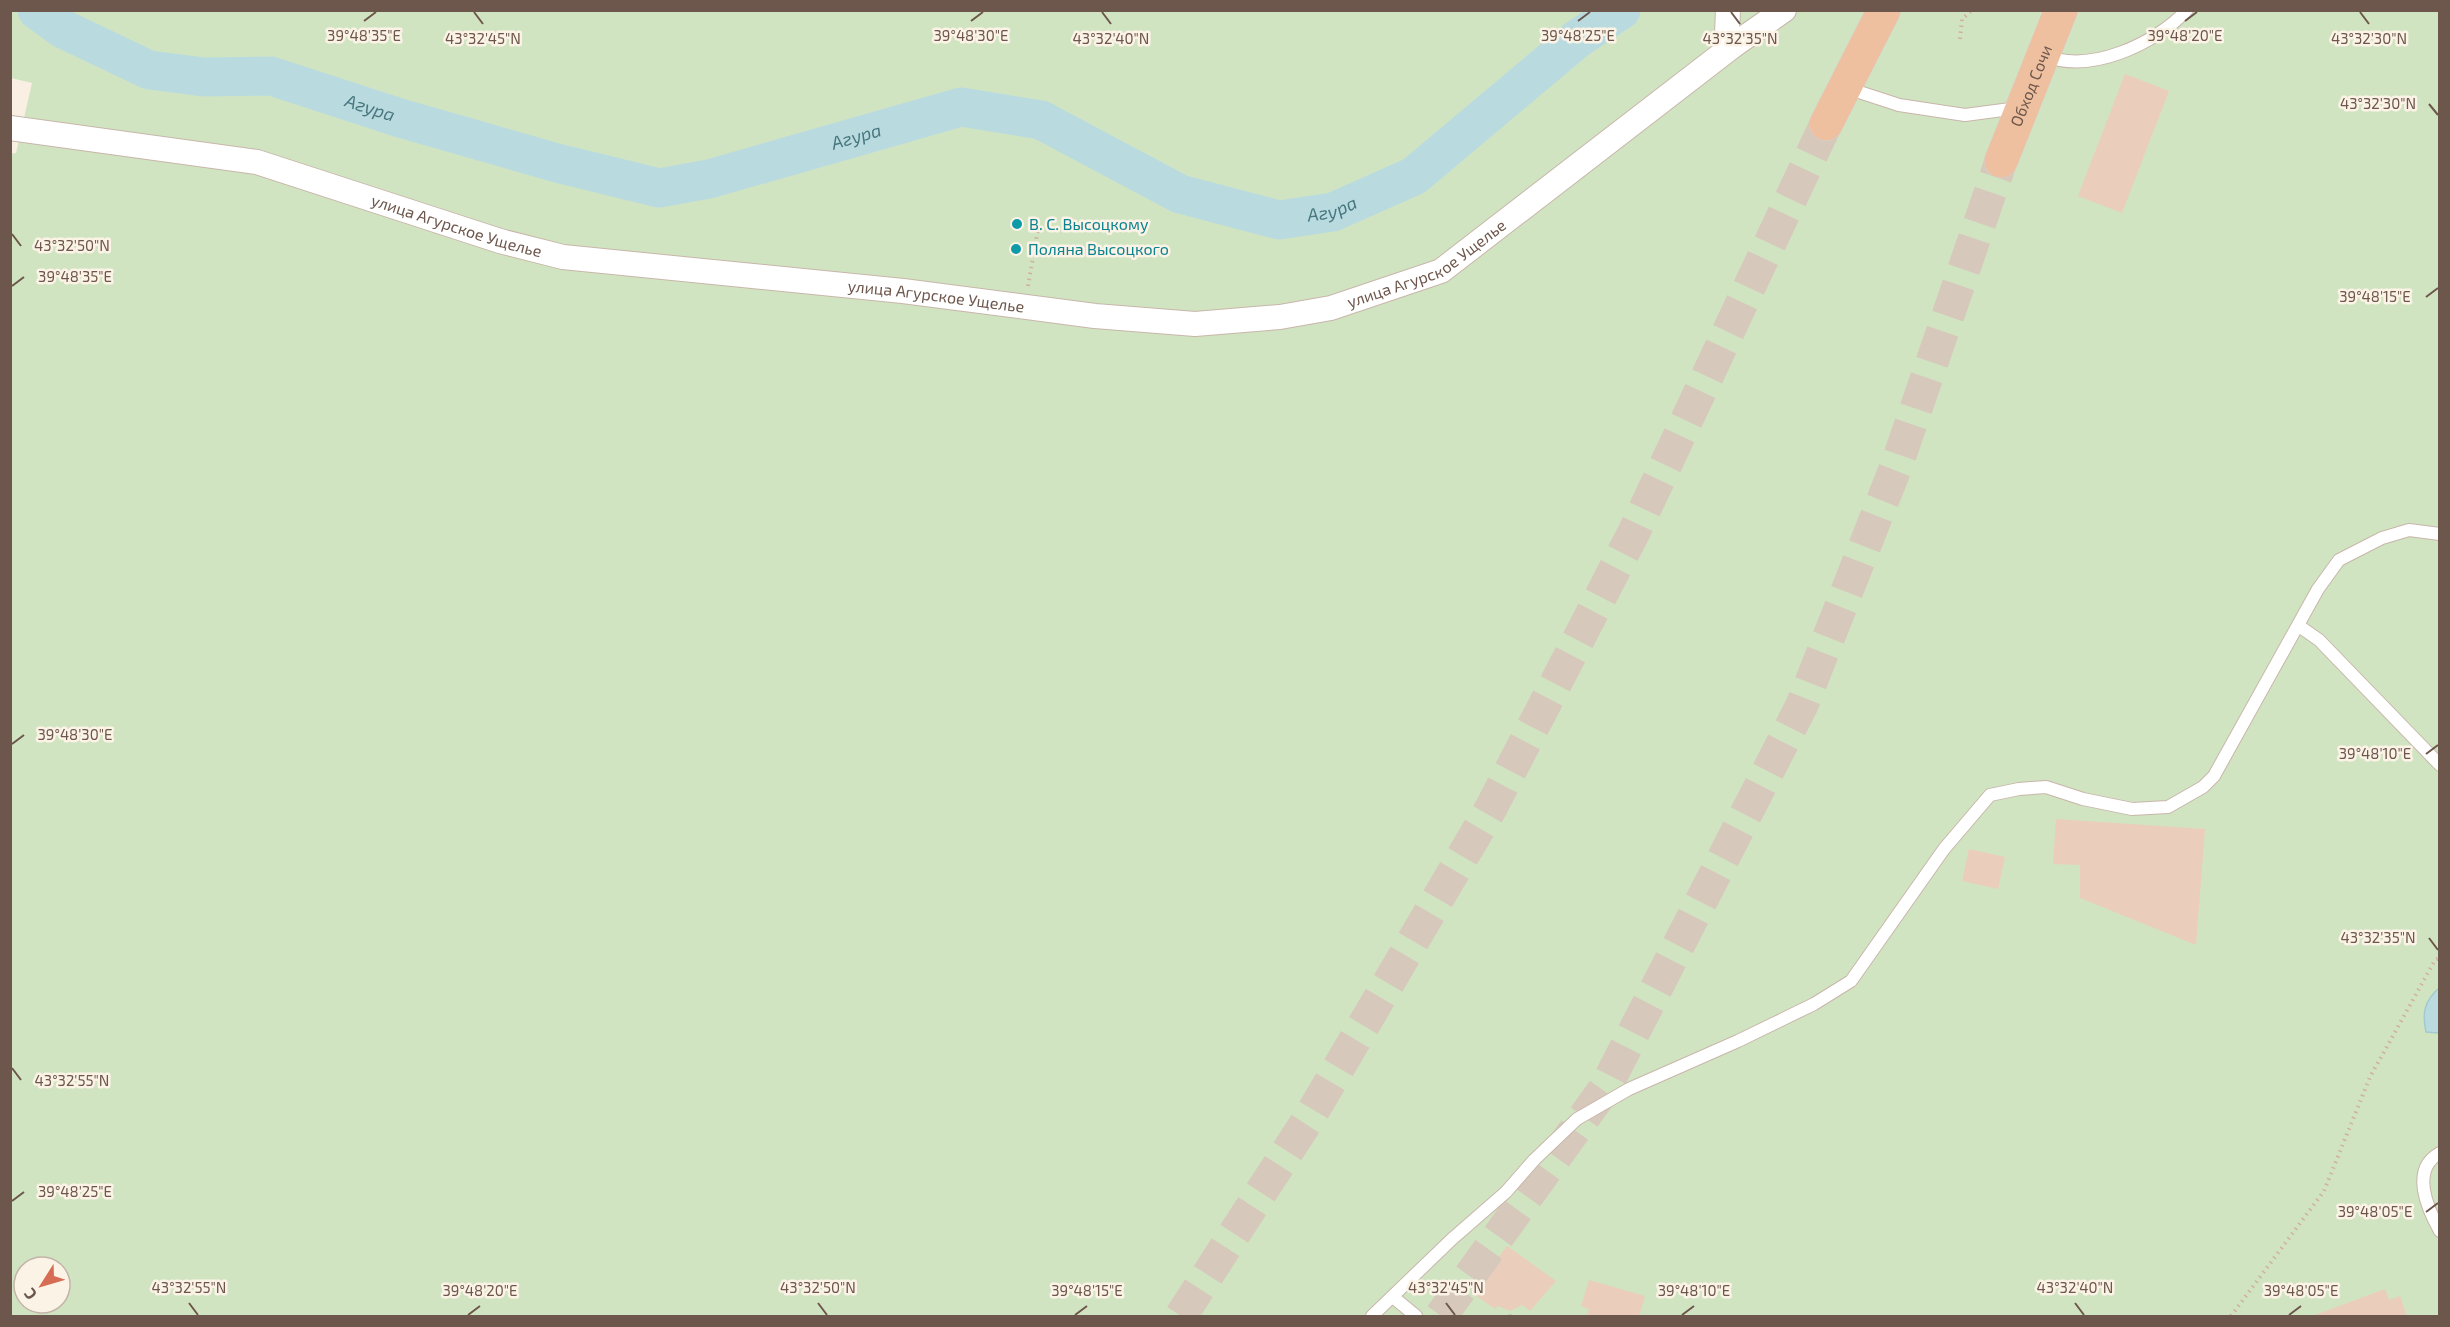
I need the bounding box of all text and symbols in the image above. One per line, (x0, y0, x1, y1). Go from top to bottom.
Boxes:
text: 39°48'35"E (327, 26, 401, 44)
text: 39°48'30"E (934, 26, 1008, 44)
text: 39°48'25"E (1541, 26, 1615, 44)
text: 39°48'20"E (2147, 26, 2223, 44)
text: 43°32'45"N (445, 29, 521, 47)
text: 43°32'40"N (1073, 29, 1149, 47)
text: 43°32'35"N (1702, 29, 1778, 47)
text: 43°32'30"N (2331, 29, 2407, 47)
street label: Обход Сочи (2006, 42, 2055, 129)
water label: Агура (342, 89, 398, 126)
text: 43°32'30"N (2340, 94, 2416, 112)
water label: Агура (828, 118, 884, 154)
street label: улица Агурское Ущелье (369, 190, 544, 260)
water label: Агура (1305, 191, 1360, 226)
place label: В. С. Высоцкому (1029, 214, 1149, 234)
street label: улица Агурское Ущелье (1345, 215, 1509, 312)
marker: В. С. Высоцкому (1010, 217, 1024, 231)
text: 43°32'50"N (34, 236, 110, 254)
place label: Поляна Высоцкого (1028, 239, 1169, 258)
marker: Поляна Высоцкого (1009, 242, 1023, 256)
text: 39°48'35"E (38, 267, 112, 285)
street label: улица Агурское Ущелье (847, 276, 1026, 316)
text: 39°48'15"E (2339, 287, 2411, 305)
text: 39°48'30"E (38, 725, 112, 743)
text: 39°48'10"E (2339, 744, 2411, 762)
text: 43°32'35"N (2340, 928, 2416, 946)
text: 43°32'55"N (35, 1071, 109, 1089)
text: 39°48'25"E (38, 1182, 112, 1200)
text: 39°48'05"E (2338, 1202, 2412, 1220)
north arrow (12, 1255, 72, 1315)
text: 43°32'55"N (152, 1278, 226, 1296)
text: 43°32'50"N (780, 1278, 856, 1296)
text: 43°32'45"N (1408, 1278, 1484, 1296)
text: 43°32'40"N (2037, 1278, 2113, 1296)
text: 39°48'20"E (442, 1281, 518, 1299)
text: 39°48'15"E (1051, 1281, 1123, 1299)
text: 39°48'10"E (1658, 1281, 1730, 1299)
text: 39°48'05"E (2264, 1281, 2338, 1299)
text: С (19, 1285, 40, 1304)

